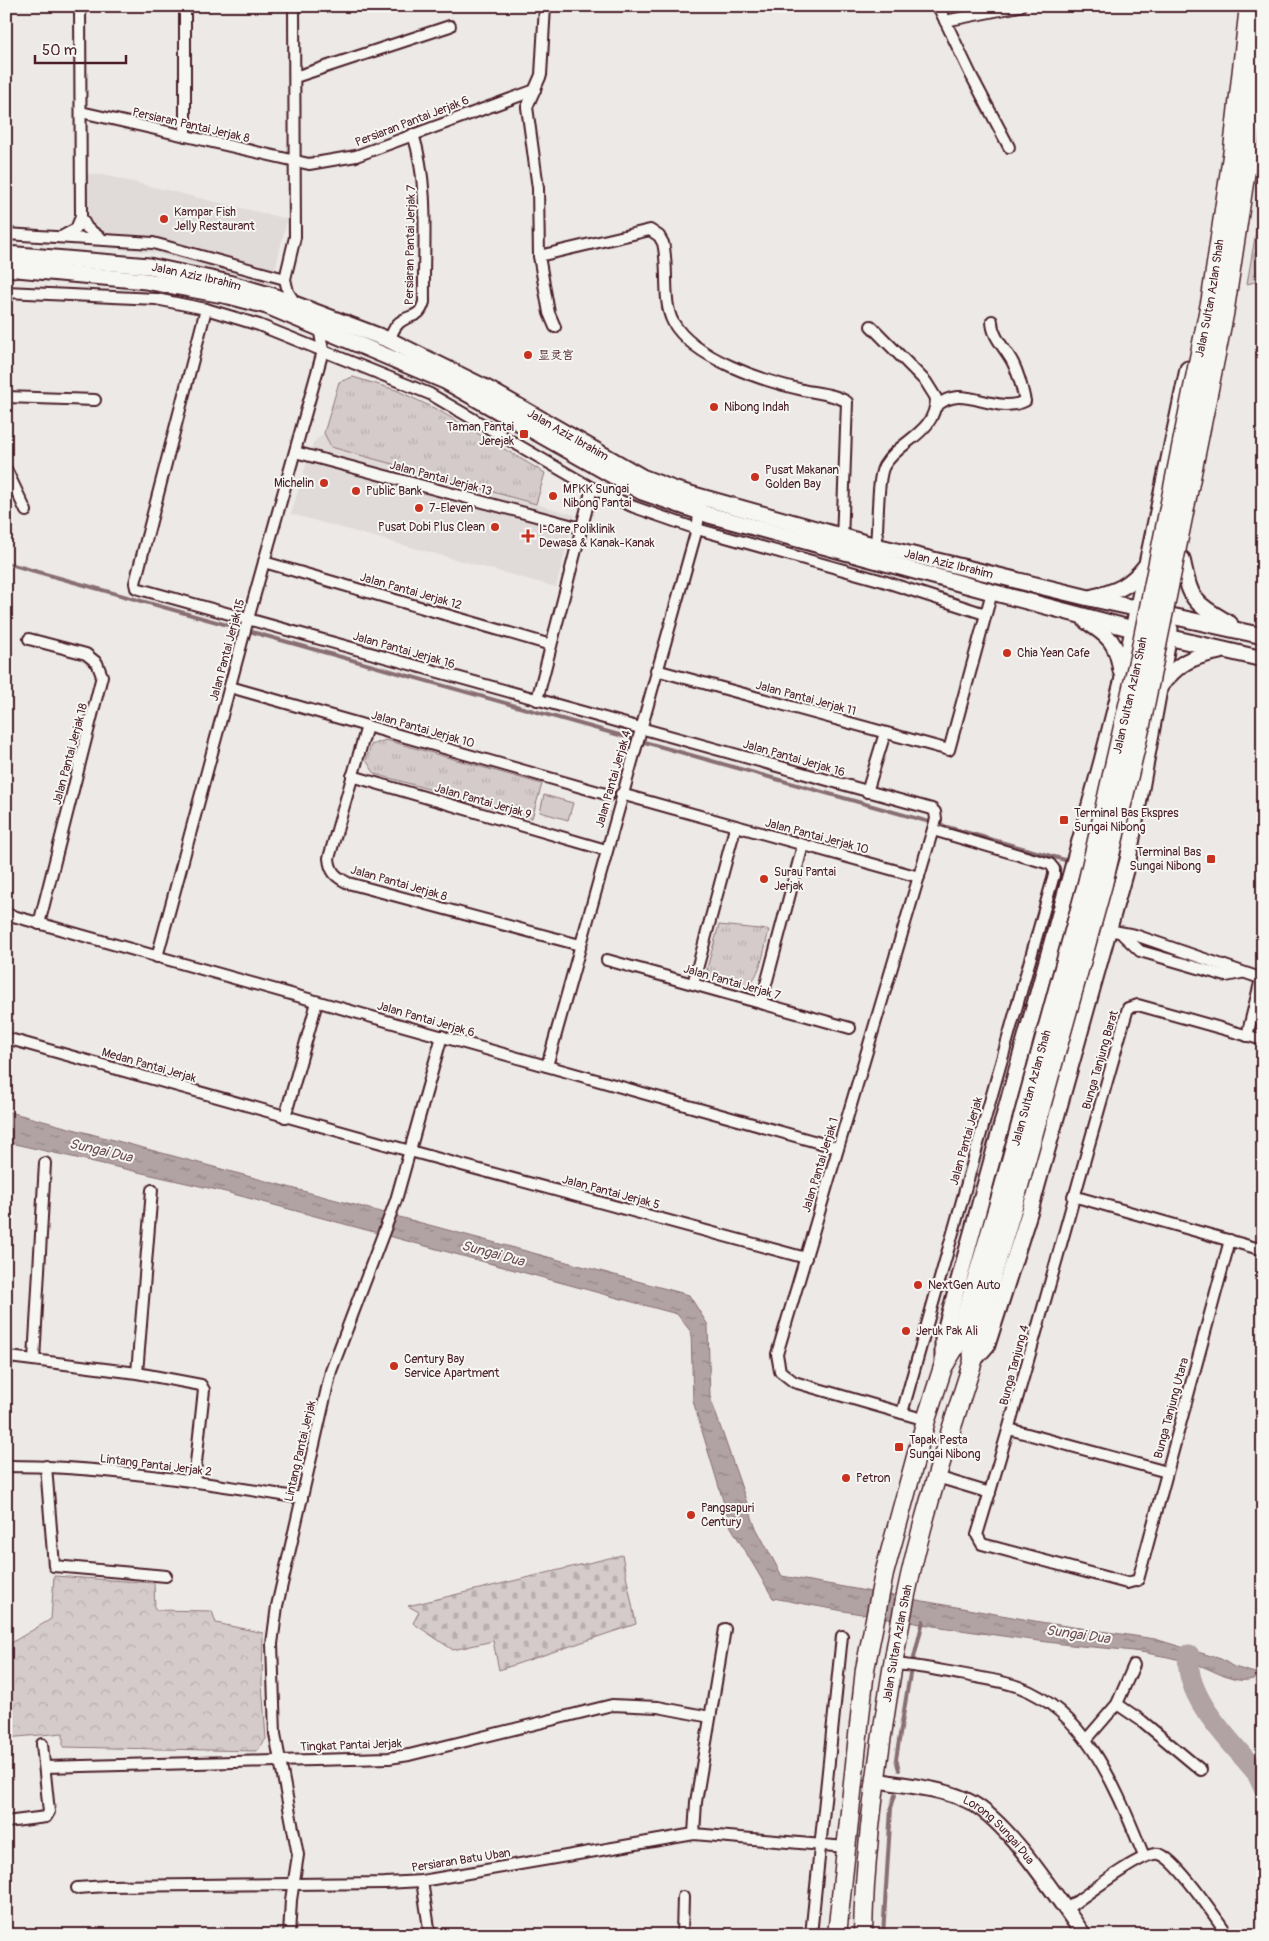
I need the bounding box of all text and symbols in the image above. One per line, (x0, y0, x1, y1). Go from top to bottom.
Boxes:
scale bar (35, 32, 126, 64)
text: 50 m (42, 41, 77, 60)
street label: Persiaran Pantai Jerjak 6 (353, 93, 471, 150)
street label: Persiaran Pantai Jerjak 8 (131, 105, 251, 146)
street label: Persiaran Pantai Jerjak 7 (402, 184, 419, 305)
place label: Kampar Fish Jelly Restaurant (174, 205, 255, 234)
marker: Kampar Fish Jelly Restaurant (158, 213, 170, 225)
street label: Jalan Sultan Azlan Shah (1192, 238, 1228, 359)
street label: Jalan Aziz Ibrahim (150, 260, 243, 294)
place label: 显灵宫 (538, 348, 574, 363)
marker: 显灵宫 (522, 349, 534, 361)
place label: Nibong Indah (724, 400, 790, 415)
marker: Nibong Indah (708, 401, 720, 413)
street label: Jalan Aziz Ibrahim (525, 406, 612, 465)
place label: Taman Pantai Jerejak (447, 420, 514, 449)
marker: Taman Pantai Jerejak (518, 428, 530, 440)
street label: Jalan Pantai Jerjak 13 (388, 458, 494, 499)
place label: Pusat Makanan Golden Bay (765, 463, 839, 492)
marker: Pusat Makanan Golden Bay (749, 471, 761, 483)
place label: Michelin (274, 476, 314, 491)
marker: Michelin (318, 477, 330, 489)
place label: MPKK Sungai Nibong Pantai (563, 482, 632, 511)
place label: Public Bank (366, 484, 422, 499)
marker: Public Bank (350, 485, 362, 497)
marker: MPKK Sungai Nibong Pantai (547, 490, 559, 502)
place label: 7-Eleven (429, 501, 474, 516)
marker: 7-Eleven (413, 502, 425, 514)
place label: Pusat Dobi Plus Clean (378, 520, 485, 535)
marker: Pusat Dobi Plus Clean (489, 521, 501, 533)
place label: I-Care Poliklinik Dewasa & Kanak-Kanak (539, 522, 655, 551)
marker: I-Care Poliklinik Dewasa & Kanak-Kanak (521, 529, 535, 543)
street label: Jalan Aziz Ibrahim (902, 546, 995, 582)
street label: Jalan Pantai Jerjak 12 (358, 570, 464, 613)
street label: Jalan Pantai Jerjak 15 (207, 597, 248, 703)
street label: Jalan Pantai Jerjak 16 (351, 629, 457, 672)
street label: Jalan Sultan Azlan Shah (1110, 635, 1151, 755)
place label: Chia Yean Cafe (1017, 646, 1090, 661)
marker: Chia Yean Cafe (1001, 647, 1013, 659)
street label: Jalan Pantai Jerjak 11 (754, 678, 858, 719)
street label: Jalan Pantai Jerjak 18 (50, 702, 91, 807)
street label: Jalan Pantai Jerjak 10 (369, 708, 476, 751)
street label: Jalan Pantai Jerjak 4 (592, 729, 635, 830)
street label: Jalan Pantai Jerjak 16 (741, 737, 847, 780)
street label: Jalan Pantai Jerjak 9 (433, 780, 533, 822)
place label: Terminal Bas Ekspres Sungai Nibong (1074, 806, 1179, 835)
marker: Terminal Bas Ekspres Sungai Nibong (1058, 814, 1070, 826)
street label: Jalan Pantai Jerjak 10 (763, 815, 870, 858)
place label: Terminal Bas Sungai Nibong (1130, 845, 1202, 874)
marker: Terminal Bas Sungai Nibong (1205, 853, 1217, 865)
street label: Jalan Pantai Jerjak 8 (349, 862, 449, 904)
place label: Surau Pantai Jerjak (774, 865, 836, 894)
marker: Surau Pantai Jerjak (758, 873, 770, 885)
street label: Jalan Pantai Jerjak 7 (682, 961, 783, 1004)
street label: Jalan Pantai Jerjak 6 (375, 998, 476, 1041)
street label: Bunga Tanjung Barat (1079, 1009, 1122, 1111)
street label: Jalan Sultan Azlan Shah (1008, 1028, 1055, 1148)
street label: Medan Pantai Jerjak (100, 1045, 198, 1086)
street label: Jalan Pantai Jerjak (947, 1095, 986, 1187)
street label: Jalan Pantai Jerjak 1 (799, 1116, 842, 1214)
water label: Sungai Dua (68, 1135, 136, 1166)
street label: Jalan Pantai Jerjak 5 (560, 1172, 661, 1213)
water label: Sungai Dua (460, 1237, 528, 1270)
place label: NextGen Auto (928, 1278, 1001, 1293)
marker: NextGen Auto (912, 1279, 924, 1291)
street label: Bunga Tanjung 4 (997, 1323, 1032, 1407)
place label: Jeruk Pak Ali (916, 1324, 978, 1339)
marker: Jeruk Pak Ali (900, 1325, 912, 1337)
place label: Century Bay Service Apartment (404, 1352, 500, 1381)
street label: Bunga Tanjung Utara (1151, 1356, 1192, 1460)
marker: Century Bay Service Apartment (388, 1360, 400, 1372)
street label: Lintang Pantai Jerjak (282, 1399, 319, 1503)
place label: Tapak Pesta Sungai Nibong (909, 1433, 980, 1462)
marker: Tapak Pesta Sungai Nibong (893, 1441, 905, 1453)
street label: Lintang Pantai Jerjak 2 (99, 1451, 213, 1480)
place label: Petron (856, 1471, 891, 1486)
marker: Petron (840, 1472, 852, 1484)
place label: Pangsapuri Century (701, 1501, 754, 1530)
marker: Pangsapuri Century (685, 1509, 697, 1521)
street label: Jalan Sultan Azlan Shah (880, 1583, 916, 1703)
water label: Sungai Dua (1045, 1622, 1112, 1648)
street label: Tingkat Pantai Jerjak (300, 1736, 402, 1755)
street label: Lorong Sungai Dua (960, 1793, 1038, 1868)
street label: Persiaran Batu Uban (410, 1845, 512, 1876)

